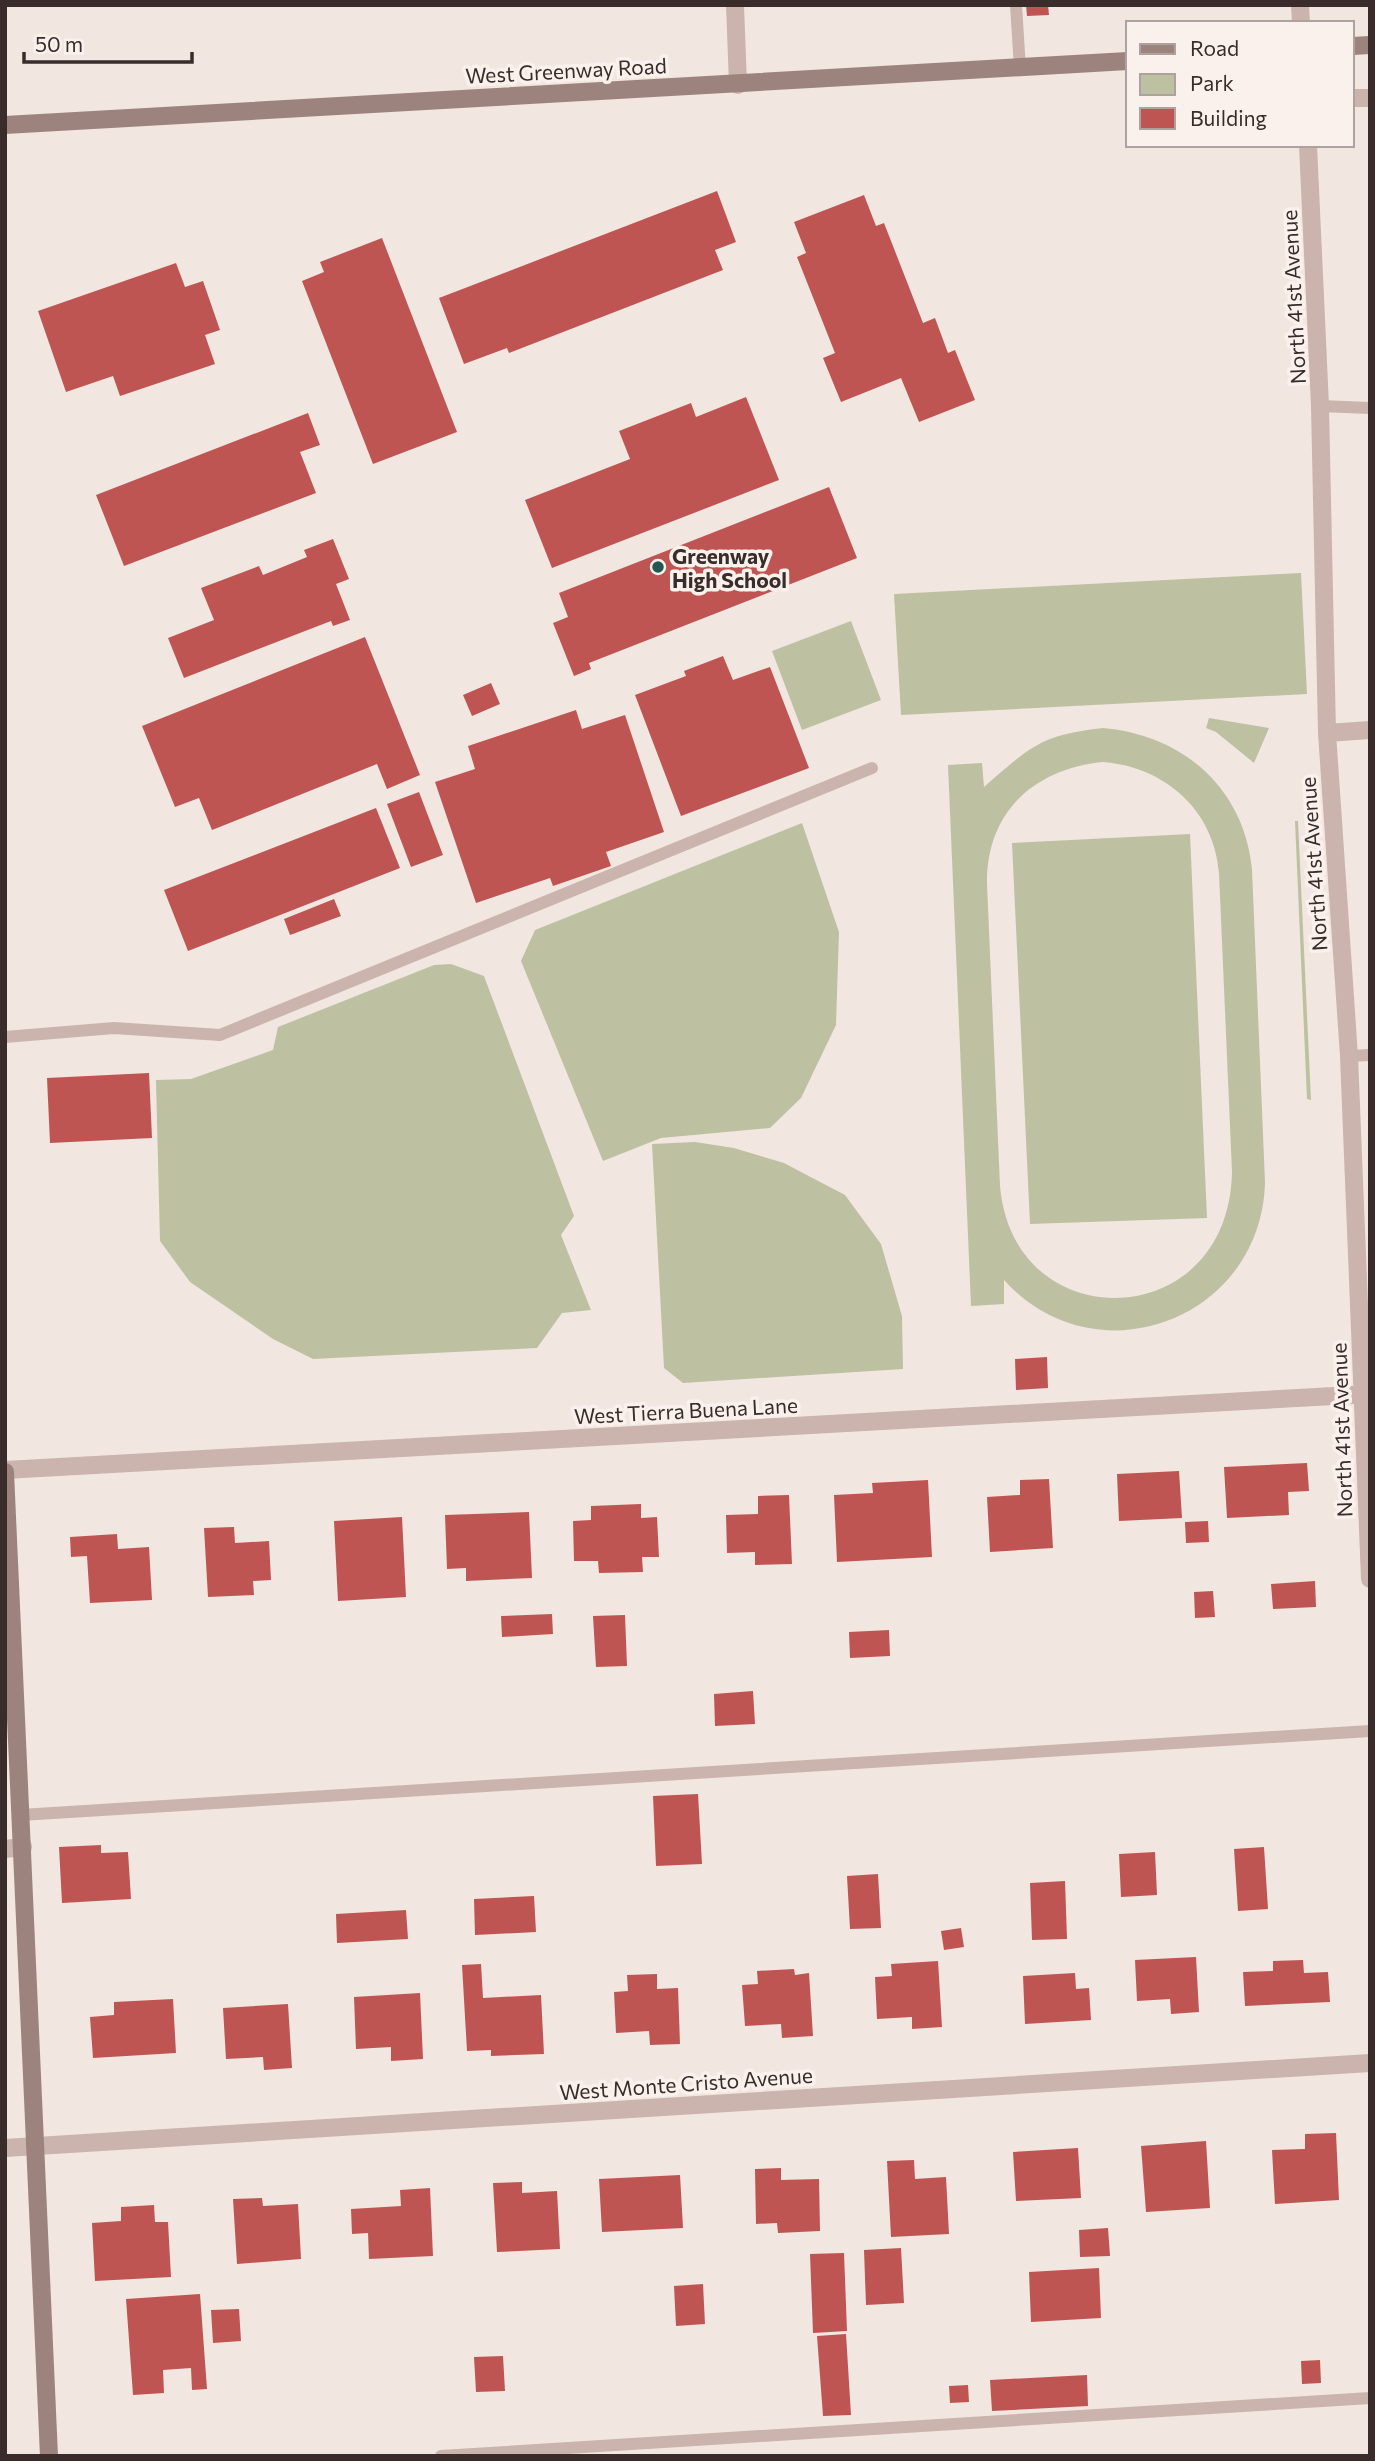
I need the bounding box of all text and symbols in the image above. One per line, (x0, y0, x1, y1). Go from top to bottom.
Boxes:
scale bar (24, 21, 192, 65)
legend (1126, 21, 1354, 147)
text: 50 m (35, 31, 83, 56)
text: Road (1190, 35, 1239, 60)
street label: West Greenway Road (465, 52, 667, 88)
text: Park (1190, 70, 1234, 95)
text: Building (1190, 105, 1267, 130)
street label: North 41st Avenue (1276, 209, 1310, 385)
place label: Greenway High School (672, 543, 787, 592)
marker: Greenway High School (650, 559, 666, 575)
street label: North 41st Avenue (1294, 776, 1332, 952)
street label: North 41st Avenue (1325, 1342, 1357, 1518)
street label: West Tierra Buena Lane (573, 1392, 799, 1428)
street label: West Monte Cristo Avenue (558, 2062, 814, 2104)

